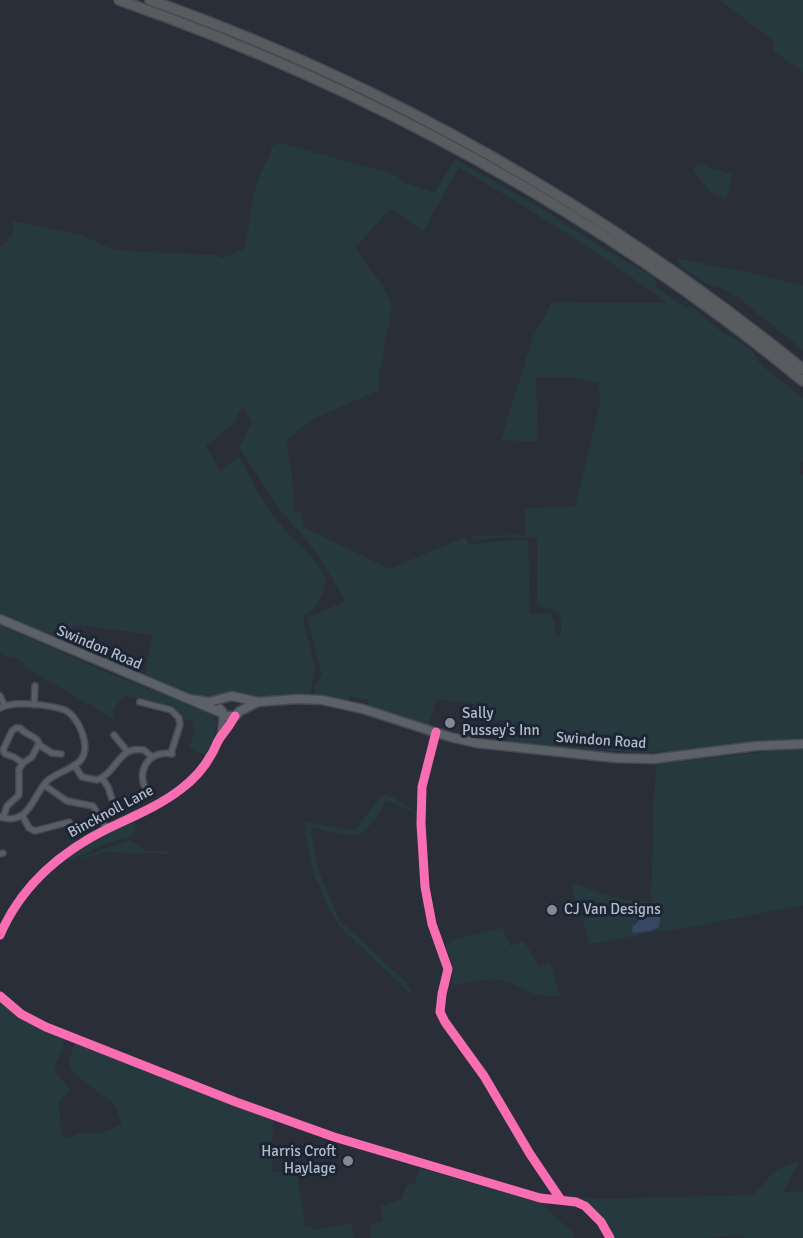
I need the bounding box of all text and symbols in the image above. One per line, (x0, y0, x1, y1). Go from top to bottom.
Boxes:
street label: Swindon Road (54, 622, 144, 674)
place label: Sally Pussey's Inn (462, 705, 540, 740)
marker: Sally Pussey's Inn (443, 716, 457, 730)
street label: Swindon Road (555, 729, 647, 753)
street label: Bincknoll Lane (65, 782, 157, 842)
place label: CJ Van Designs (564, 901, 661, 919)
marker: CJ Van Designs (545, 903, 559, 917)
place label: Harris Croft Haylage (261, 1143, 336, 1178)
marker: Harris Croft Haylage (341, 1154, 355, 1168)

